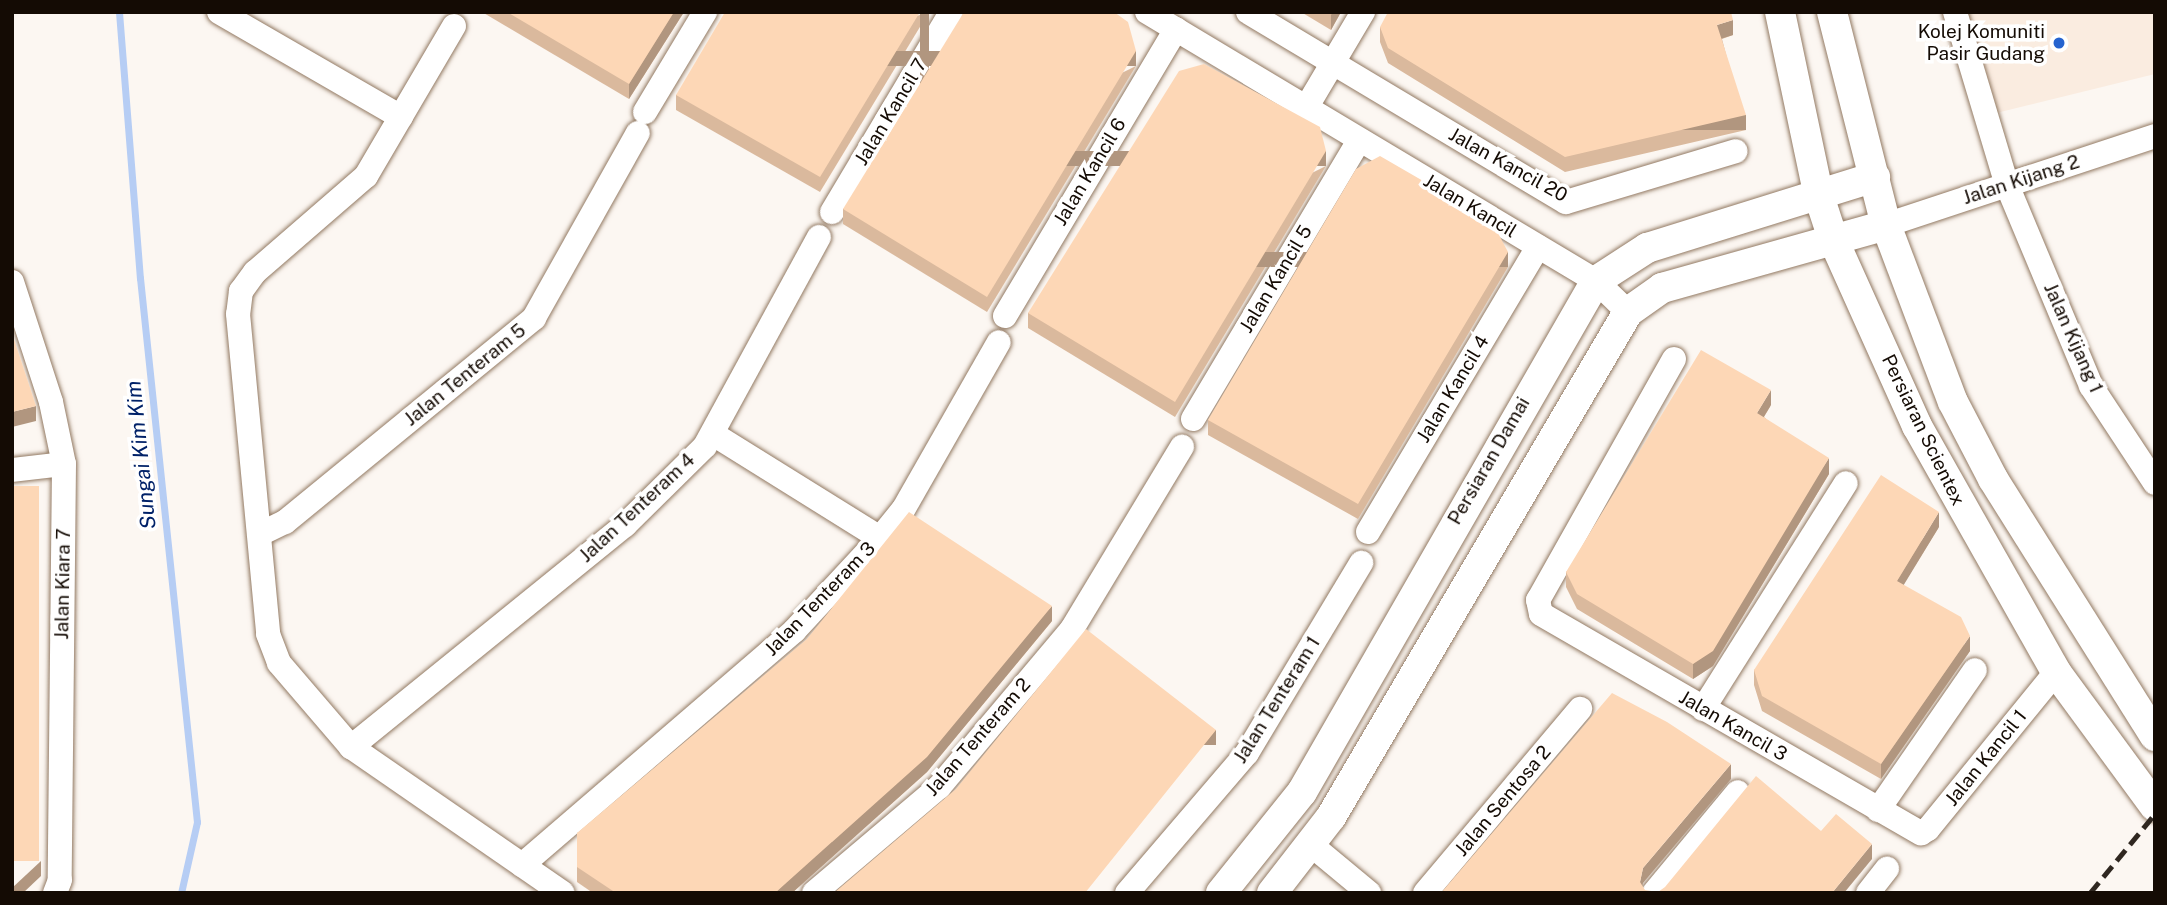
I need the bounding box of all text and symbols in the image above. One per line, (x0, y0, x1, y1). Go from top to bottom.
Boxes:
place label: Kolej Komuniti Pasir Gudang (1918, 21, 2045, 65)
marker: Kolej Komuniti Pasir Gudang (2051, 35, 2067, 51)
street label: Jalan Kancil 7 (850, 54, 932, 170)
street label: Jalan Kancil 6 (1049, 114, 1131, 230)
street label: Jalan Kancil 20 (1445, 123, 1571, 207)
street label: Jalan Kijang 2 (1960, 150, 2082, 210)
street label: Jalan Kancil (1419, 169, 1521, 243)
street label: Jalan Kancil 5 (1235, 221, 1317, 337)
street label: Jalan Kijang 1 (2039, 279, 2107, 397)
street label: Jalan Tenteram 5 (400, 319, 530, 431)
street label: Jalan Kancil 4 (1412, 331, 1494, 447)
street label: Persiaran Scientex (1877, 351, 1969, 509)
water label: Sungai Kim Kim (121, 380, 161, 530)
street label: Persiaran Damai (1443, 393, 1535, 529)
street label: Jalan Tenteram 4 (575, 449, 699, 567)
street label: Jalan Kiara 7 (51, 528, 75, 640)
street label: Jalan Tenteram 3 (760, 537, 880, 661)
street label: Jalan Tenteram 1 (1229, 632, 1325, 768)
street label: Jalan Tenteram 2 (921, 673, 1035, 801)
street label: Jalan Kancil 3 (1675, 686, 1791, 766)
street label: Jalan Kancil 1 (1940, 705, 2032, 811)
street label: Jalan Sentosa 2 (1450, 741, 1556, 861)

